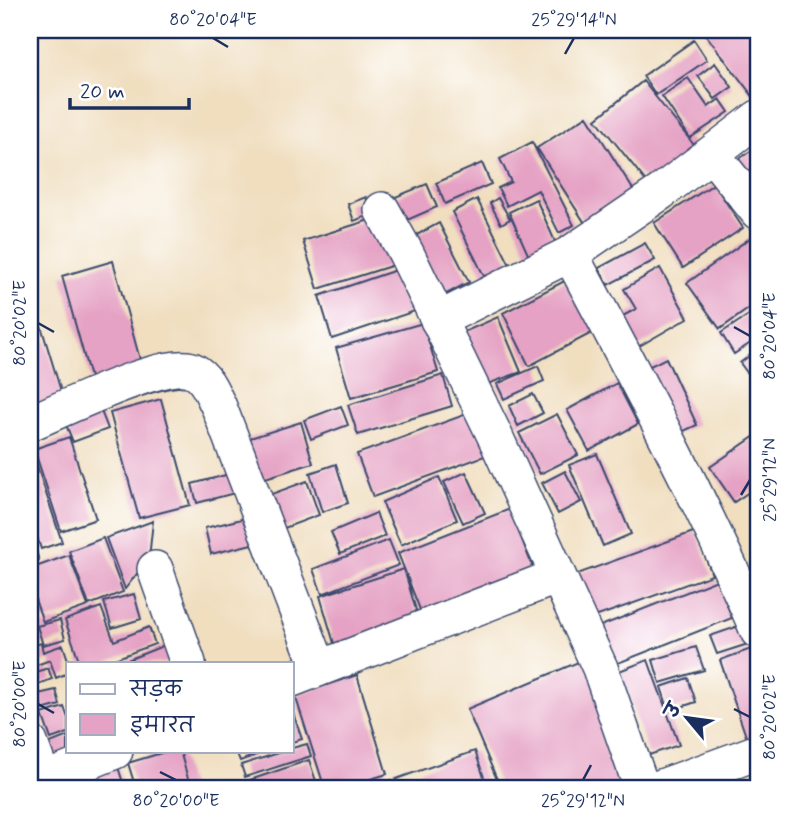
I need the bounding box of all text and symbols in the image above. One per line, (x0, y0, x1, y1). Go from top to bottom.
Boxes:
text: 80°20'04"E (169, 8, 257, 32)
text: 25°29'14"N (531, 8, 617, 32)
scale bar (70, 66, 189, 110)
text: 20 m (80, 78, 125, 106)
text: 80°20'02"E (8, 280, 32, 366)
text: 80°20'04"E (758, 292, 782, 380)
text: 25°29'12"N (758, 438, 782, 522)
text: 80°20'00"E (8, 661, 32, 747)
legend (66, 662, 294, 752)
text: 80°20'02"E (758, 674, 782, 760)
text: सड़क (129, 676, 183, 704)
north arrow (652, 682, 722, 752)
text: उ (658, 697, 689, 724)
text: इमारत (130, 712, 196, 740)
text: 80°20'00"E (133, 789, 219, 813)
text: 25°29'12"N (541, 789, 625, 813)

